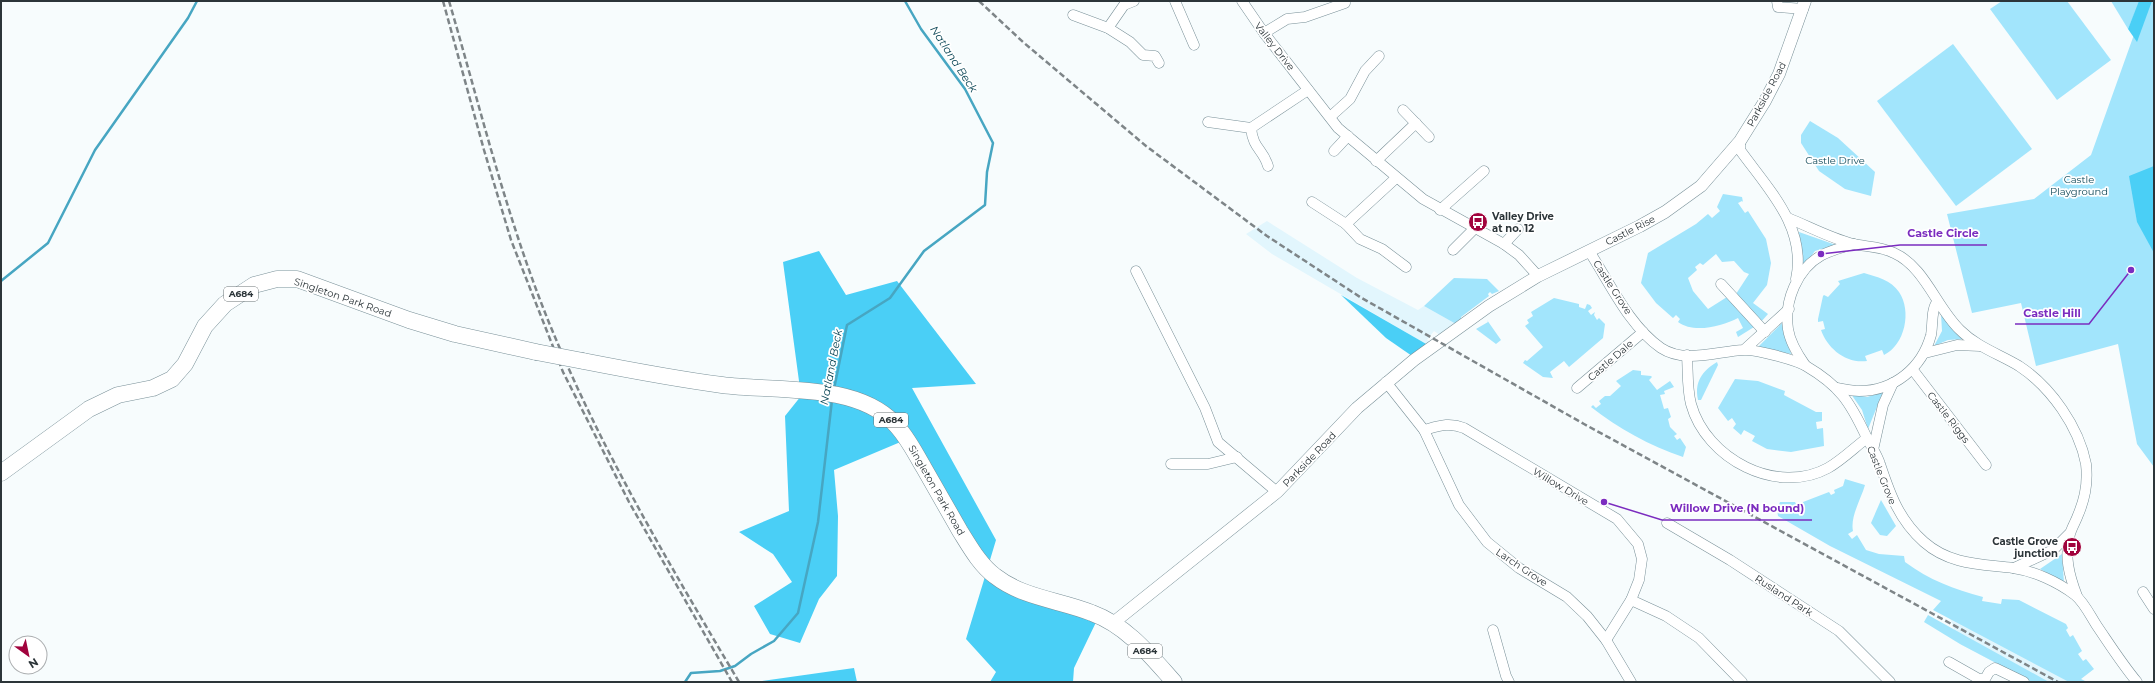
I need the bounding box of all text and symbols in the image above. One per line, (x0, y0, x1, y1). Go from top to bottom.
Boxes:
street label: Valley Drive (1252, 19, 1298, 73)
water label: Natland Beck (927, 23, 981, 95)
street label: Parkside Road (1744, 59, 1789, 129)
park label: Castle Drive (1805, 154, 1865, 167)
park label: Castle Playground (2050, 173, 2108, 198)
place label: Valley Drive at no. 12 (1491, 210, 1554, 235)
bus stop icon: Valley Drive at no. 12 (1467, 211, 1489, 233)
street label: Castle Rise (1603, 212, 1657, 249)
callout: Castle Circle (1900, 222, 1987, 245)
text: Castle Circle (1907, 226, 1979, 240)
street label: Castle Grove (1590, 258, 1635, 317)
street label: Singleton Park Road (292, 275, 393, 320)
road number: A684 (224, 287, 258, 301)
callout: Castle Hill (2015, 301, 2089, 324)
text: Castle Hill (2023, 306, 2081, 320)
water label: Natland Beck (817, 328, 845, 406)
street label: Castle Dale (1585, 337, 1636, 384)
street label: Castle Riggs (1924, 389, 1973, 446)
road number: A684 (874, 413, 908, 427)
street label: Parkside Road (1280, 429, 1339, 490)
street label: Singleton Park Road (905, 443, 968, 538)
street label: Castle Grove (1864, 444, 1899, 506)
street label: Willow Drive (1531, 465, 1591, 508)
callout: Willow Drive (N bound) (1662, 497, 1812, 520)
text: Willow Drive (N bound) (1670, 501, 1804, 515)
place label: Castle Grove junction (1992, 535, 2058, 560)
bus stop icon: Castle Grove junction (2061, 536, 2083, 558)
street label: Larch Grove (1493, 545, 1550, 589)
street label: Rusland Park (1752, 572, 1815, 619)
north arrow (8, 635, 48, 675)
road number: A684 (1128, 644, 1162, 658)
text: N (26, 655, 41, 672)

